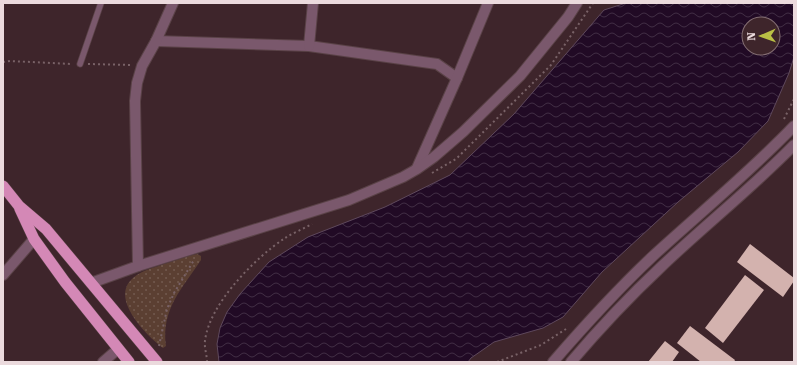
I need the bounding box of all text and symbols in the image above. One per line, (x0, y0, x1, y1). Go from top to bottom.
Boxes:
north arrow (741, 16, 781, 56)
text: N (745, 31, 758, 41)

